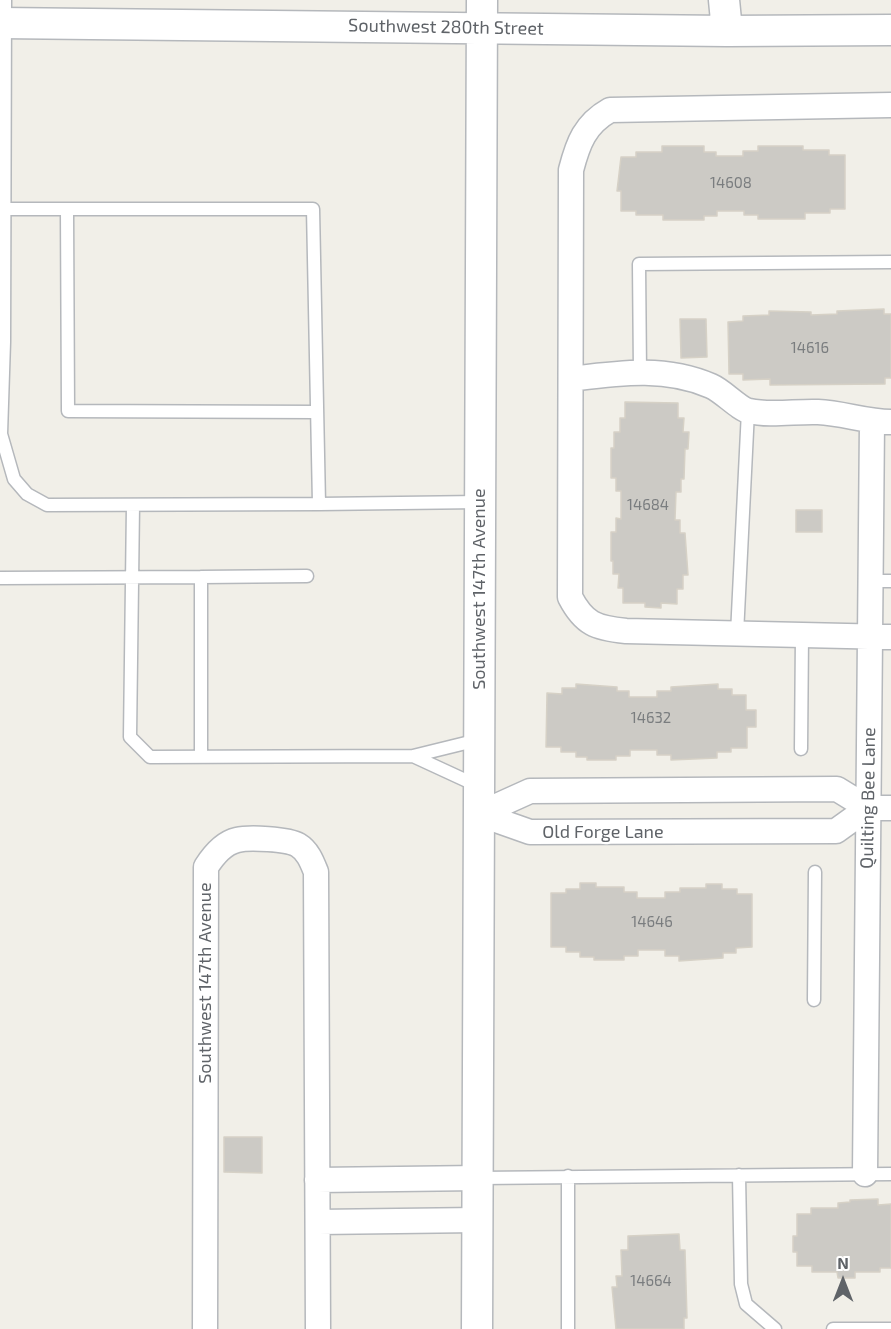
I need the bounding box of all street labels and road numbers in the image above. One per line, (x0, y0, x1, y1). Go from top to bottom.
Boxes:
street label: Southwest 280th Street (348, 14, 544, 40)
street label: Southwest 147th Avenue (468, 488, 490, 690)
street label: Quilting Bee Lane (856, 727, 880, 869)
street label: Old Forge Lane (542, 821, 664, 843)
street label: Southwest 147th Avenue (194, 882, 216, 1084)

